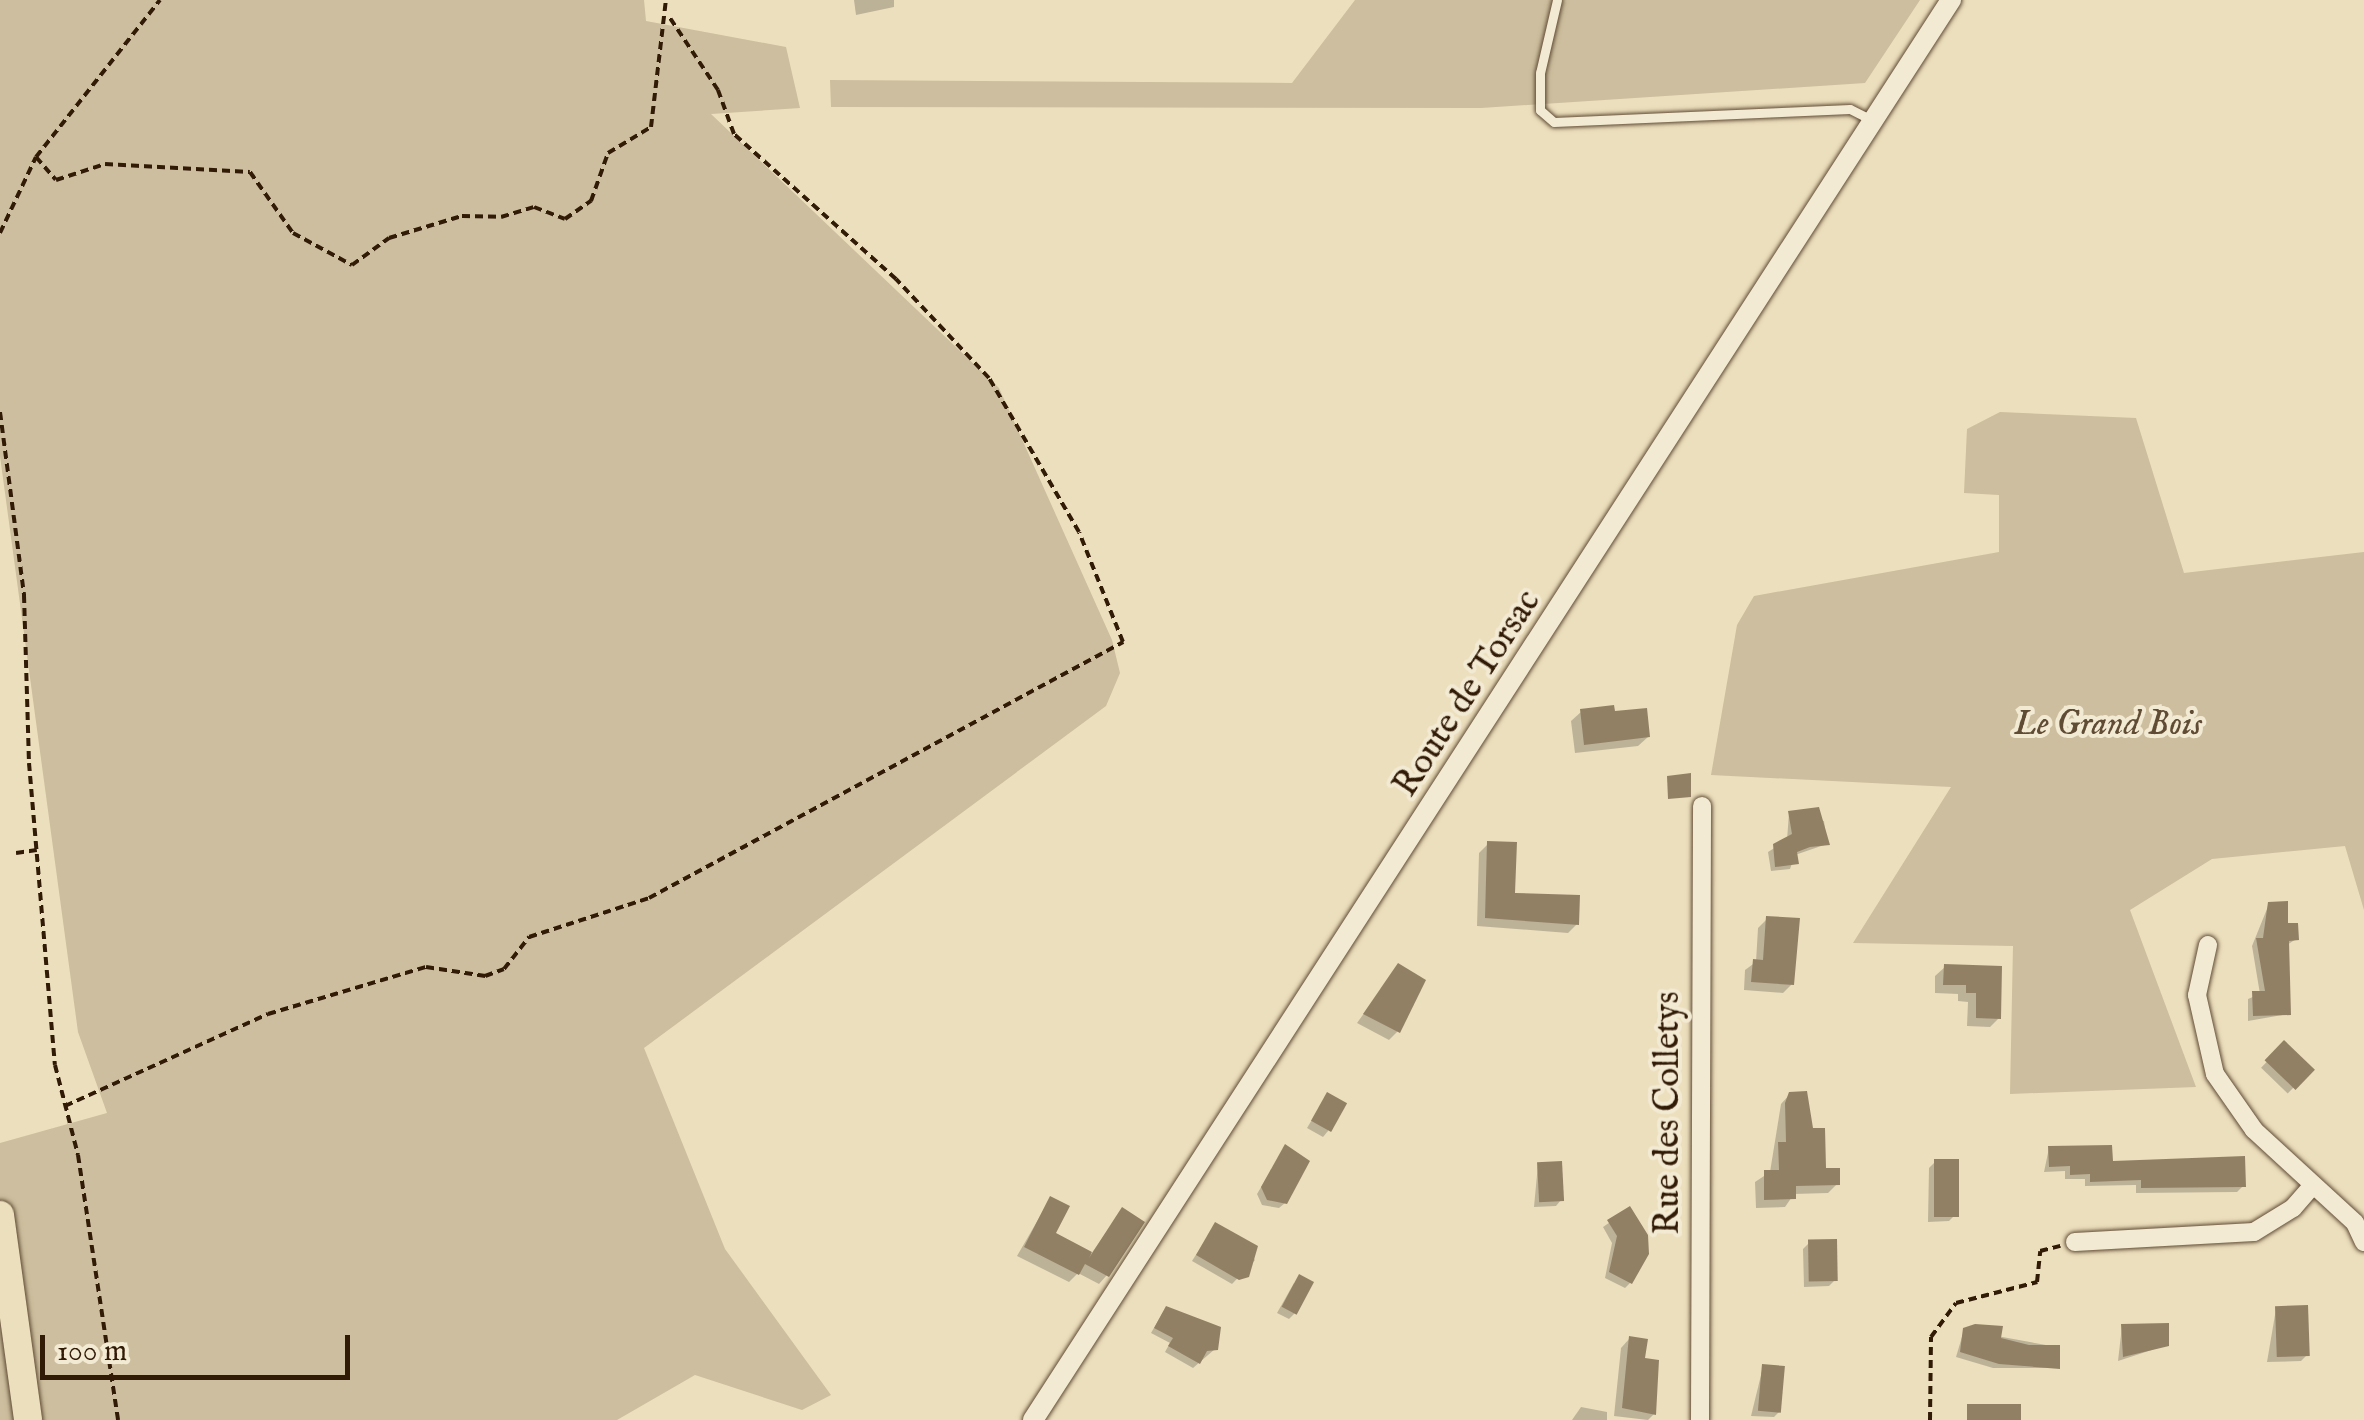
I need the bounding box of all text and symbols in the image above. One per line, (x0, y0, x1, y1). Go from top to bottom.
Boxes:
street label: Route de Torsac (1386, 583, 1550, 805)
park label: Le Grand Bois (2014, 704, 2202, 746)
street label: Rue des Colletys (1648, 991, 1690, 1235)
scale bar (45, 1315, 355, 1377)
text: 100 m (57, 1333, 127, 1371)

